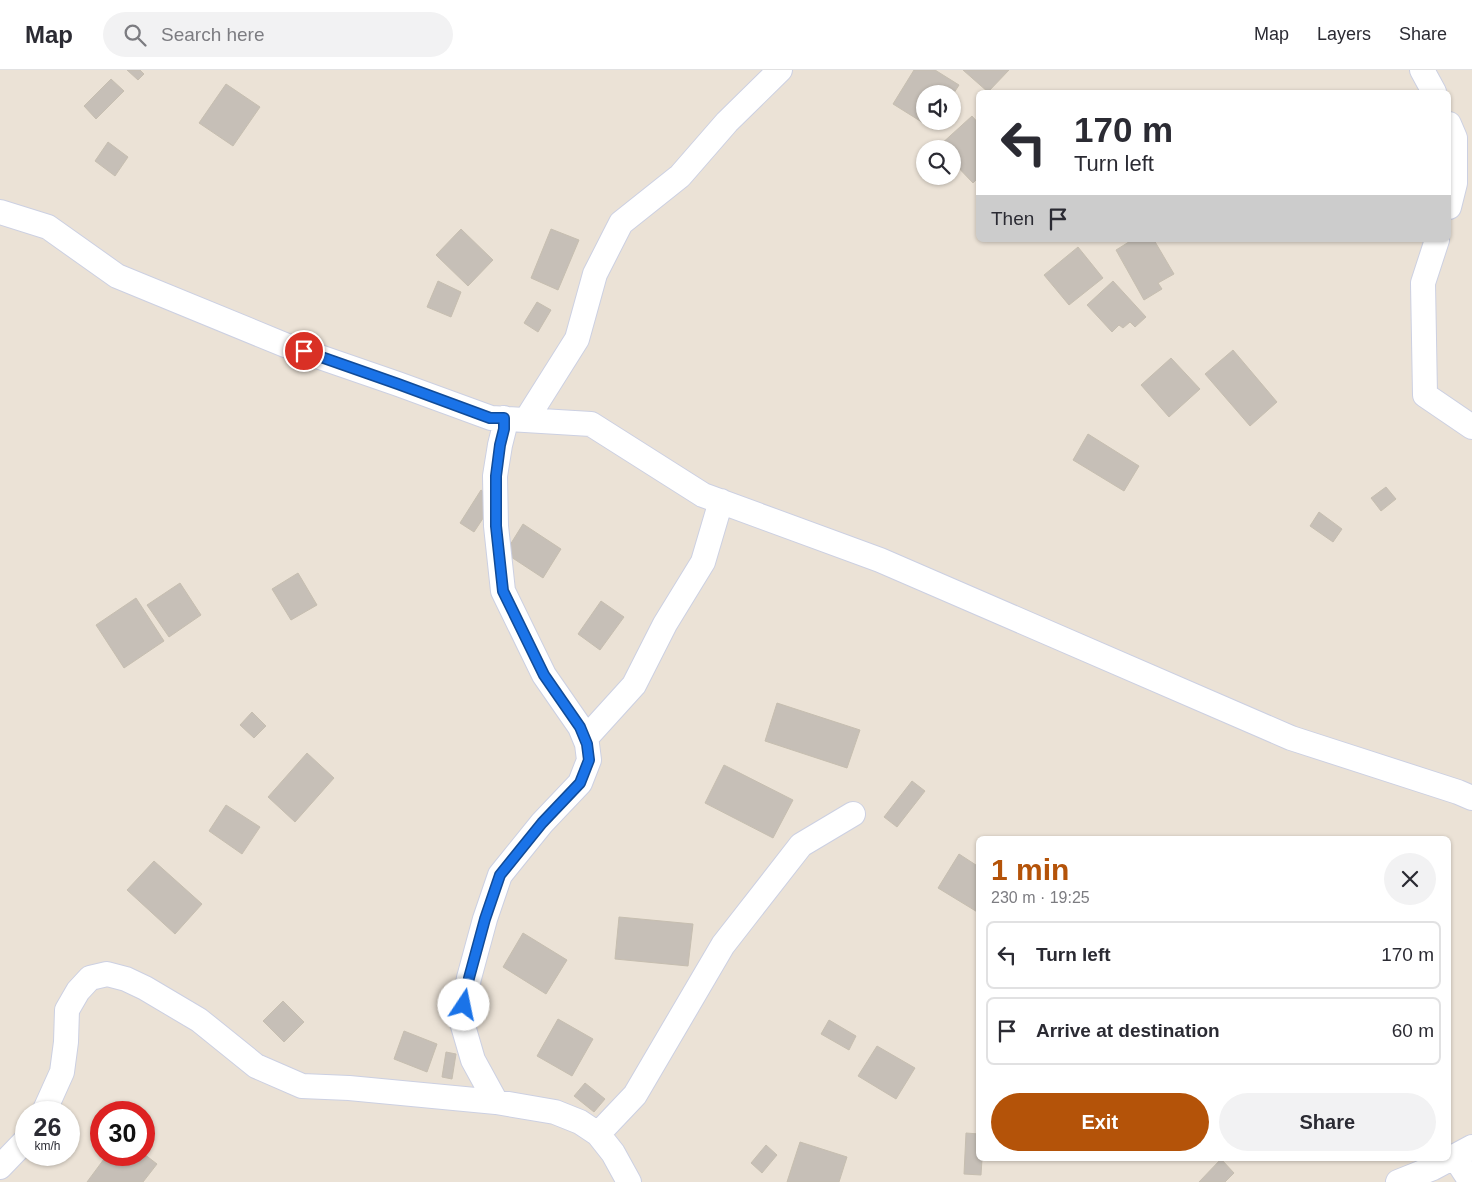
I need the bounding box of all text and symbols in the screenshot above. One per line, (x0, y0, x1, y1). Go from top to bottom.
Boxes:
search box (103, 12, 453, 57)
text: Map (25, 21, 73, 48)
icon: search (121, 21, 149, 49)
text: Search here (161, 24, 265, 45)
text: Map (1254, 24, 1289, 44)
text: Layers (1317, 24, 1371, 44)
text: Share (1399, 24, 1447, 44)
map controls (916, 85, 961, 185)
button: sound (916, 85, 961, 130)
icon: left (991, 110, 1056, 175)
text: 170 m (1074, 110, 1173, 149)
button: search (916, 140, 961, 185)
text: Turn left (1074, 151, 1154, 176)
icon: arrive (1044, 205, 1072, 233)
text: Then (991, 208, 1034, 229)
pin (283, 330, 325, 372)
icon: arrive (290, 337, 318, 365)
text: 1 min (991, 853, 1069, 886)
button: close (1384, 853, 1436, 905)
text: 230 m · 19:25 (991, 889, 1090, 906)
icon: left (993, 941, 1021, 969)
text: Turn left (1036, 944, 1111, 965)
text: 170 m (1381, 944, 1434, 965)
position arrow (437, 978, 489, 1030)
icon: arrive (993, 1017, 1021, 1045)
text: Arrive at destination (1036, 1020, 1220, 1041)
text: 60 m (1392, 1020, 1434, 1041)
button: Exit (991, 1093, 1209, 1151)
button: Share (1219, 1093, 1436, 1151)
speed limit sign: 30 (90, 1101, 155, 1166)
text: 26 (34, 1113, 61, 1141)
text: km/h (34, 1139, 61, 1153)

